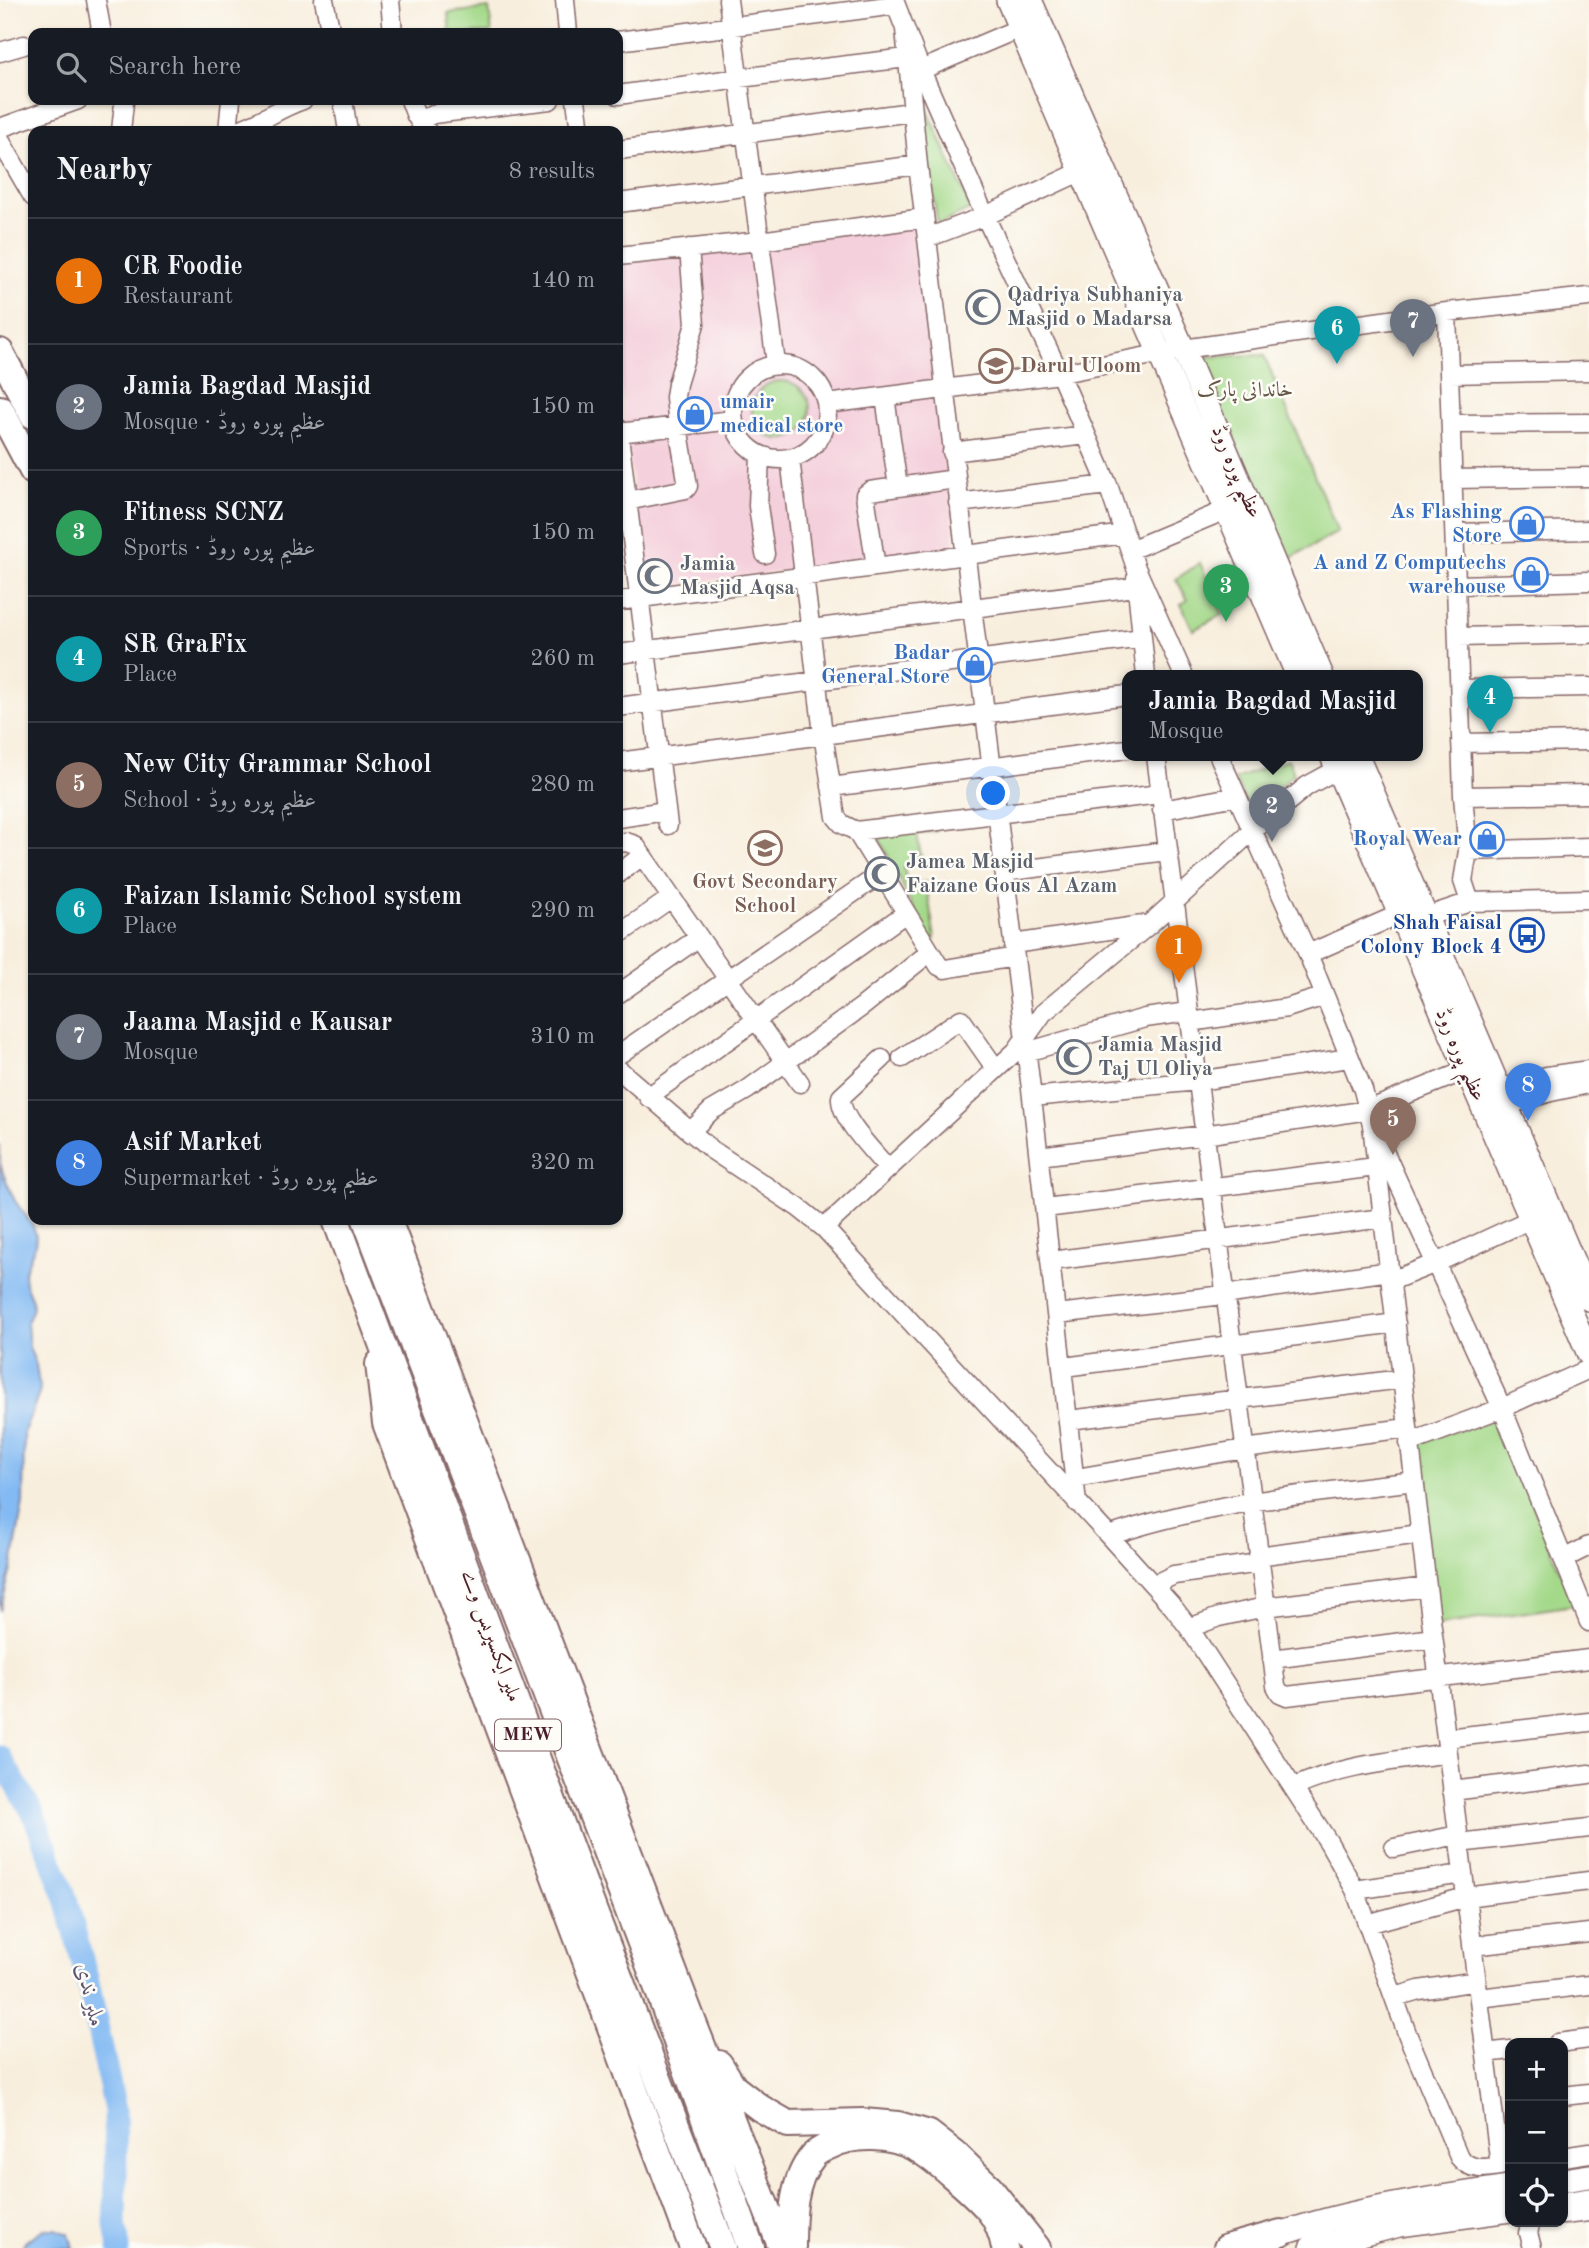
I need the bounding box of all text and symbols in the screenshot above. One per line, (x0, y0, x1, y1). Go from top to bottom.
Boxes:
search box (28, 28, 623, 105)
icon: search (52, 48, 90, 86)
text: Search here (108, 54, 241, 80)
text: Nearby (56, 156, 153, 186)
text: 8 results (509, 160, 595, 183)
text: CR Foodie (123, 254, 243, 280)
text: 1 (72, 269, 86, 292)
text: 140 m (530, 269, 595, 292)
text: Restaurant (123, 285, 233, 308)
place label: Qadriya Subhaniya Masjid o Madarsa (1007, 285, 1183, 330)
mosque icon: Qadriya Subhaniya Masjid o Madarsa (964, 288, 1002, 326)
pin: 7 (1390, 299, 1436, 357)
pin: 6 (1314, 306, 1360, 364)
school or university icon: Darul Uloom (977, 347, 1015, 385)
place label: Darul Uloom (1020, 356, 1141, 377)
text: Jamia Bagdad Masjid (123, 374, 371, 400)
park label: خاندانی پارک (1197, 379, 1293, 404)
place label: umair medical store (720, 392, 843, 437)
text: 2 (72, 395, 86, 418)
text: 150 m (530, 395, 595, 418)
shop icon: umair medical store (676, 395, 714, 433)
text: Mosque · عظیم پورہ روڈ (123, 411, 326, 434)
street label: عظیم پورہ روڈ (1199, 422, 1267, 525)
text: Fitness SCNZ (123, 500, 284, 526)
place label: As Flashing Store (1390, 502, 1502, 547)
shop icon: As Flashing Store (1508, 505, 1546, 543)
text: 3 (72, 521, 86, 544)
text: 150 m (530, 521, 595, 544)
text: Sports · عظیم پورہ روڈ (123, 537, 315, 560)
place label: A and Z Computechs warehouse (1313, 553, 1506, 598)
place label: Jamia Masjid Aqsa (680, 554, 795, 599)
shop icon: A and Z Computechs warehouse (1512, 556, 1550, 594)
mosque icon: Jamia Masjid Aqsa (636, 557, 674, 595)
pin: 3 (1203, 564, 1249, 622)
text: SR GraFix (123, 632, 247, 658)
place label: Badar General Store (821, 643, 950, 688)
shop icon: Badar General Store (956, 646, 994, 684)
text: 4 (72, 647, 86, 670)
text: 260 m (530, 647, 595, 670)
text: Place (123, 663, 177, 686)
popup (1122, 670, 1423, 761)
pin: 4 (1467, 675, 1513, 733)
text: Jamia Bagdad Masjid (1148, 689, 1397, 715)
text: Mosque (1148, 720, 1223, 743)
text: New City Grammar School (123, 752, 431, 778)
text: 5 (72, 773, 86, 796)
text: 280 m (530, 773, 595, 796)
your location (976, 776, 1010, 810)
pin: 2 (1249, 784, 1295, 842)
text: School · عظیم پورہ روڈ (123, 789, 316, 812)
shop icon: Royal Wear (1468, 820, 1506, 858)
school or university icon: Govt Secondary School (746, 829, 784, 867)
place label: Royal Wear (1353, 829, 1462, 850)
place label: Jamea Masjid Faizane Gous Al Azam (906, 852, 1118, 897)
mosque icon: Jamea Masjid Faizane Gous Al Azam (863, 855, 901, 893)
place label: Govt Secondary School (692, 872, 838, 917)
text: Faizan Islamic School system (123, 884, 462, 910)
text: 6 (72, 899, 86, 922)
text: 290 m (530, 899, 595, 922)
place label: Shah Faisal Colony Block 4 (1360, 913, 1502, 958)
text: Place (123, 915, 177, 938)
bus stop icon: Shah Faisal Colony Block 4 (1508, 916, 1546, 954)
pin: 1 (1156, 925, 1202, 983)
street label: عظیم پورہ روڈ (1423, 1005, 1491, 1108)
text: Jaama Masjid e Kausar (123, 1010, 392, 1036)
text: 7 (72, 1025, 86, 1048)
text: 310 m (530, 1025, 595, 1048)
place label: Jamia Masjid Taj Ul Oliya (1098, 1035, 1222, 1080)
mosque icon: Jamia Masjid Taj Ul Oliya (1055, 1038, 1093, 1076)
text: Mosque (123, 1041, 198, 1064)
pin: 8 (1505, 1063, 1551, 1121)
pin: 5 (1370, 1097, 1416, 1155)
text: Asif Market (123, 1130, 262, 1156)
text: 8 (72, 1151, 86, 1174)
text: 320 m (530, 1151, 595, 1174)
text: Supermarket · عظیم پورہ روڈ (123, 1167, 379, 1190)
street label: ملیر ایکسپریس وے (455, 1566, 527, 1706)
road number: MEW (495, 1720, 561, 1750)
water label: ملیر ندی (70, 1961, 109, 2030)
map controls (1505, 2038, 1568, 2227)
button: + (1505, 2038, 1568, 2101)
button: − (1505, 2101, 1568, 2164)
button: locate (1505, 2164, 1568, 2227)

